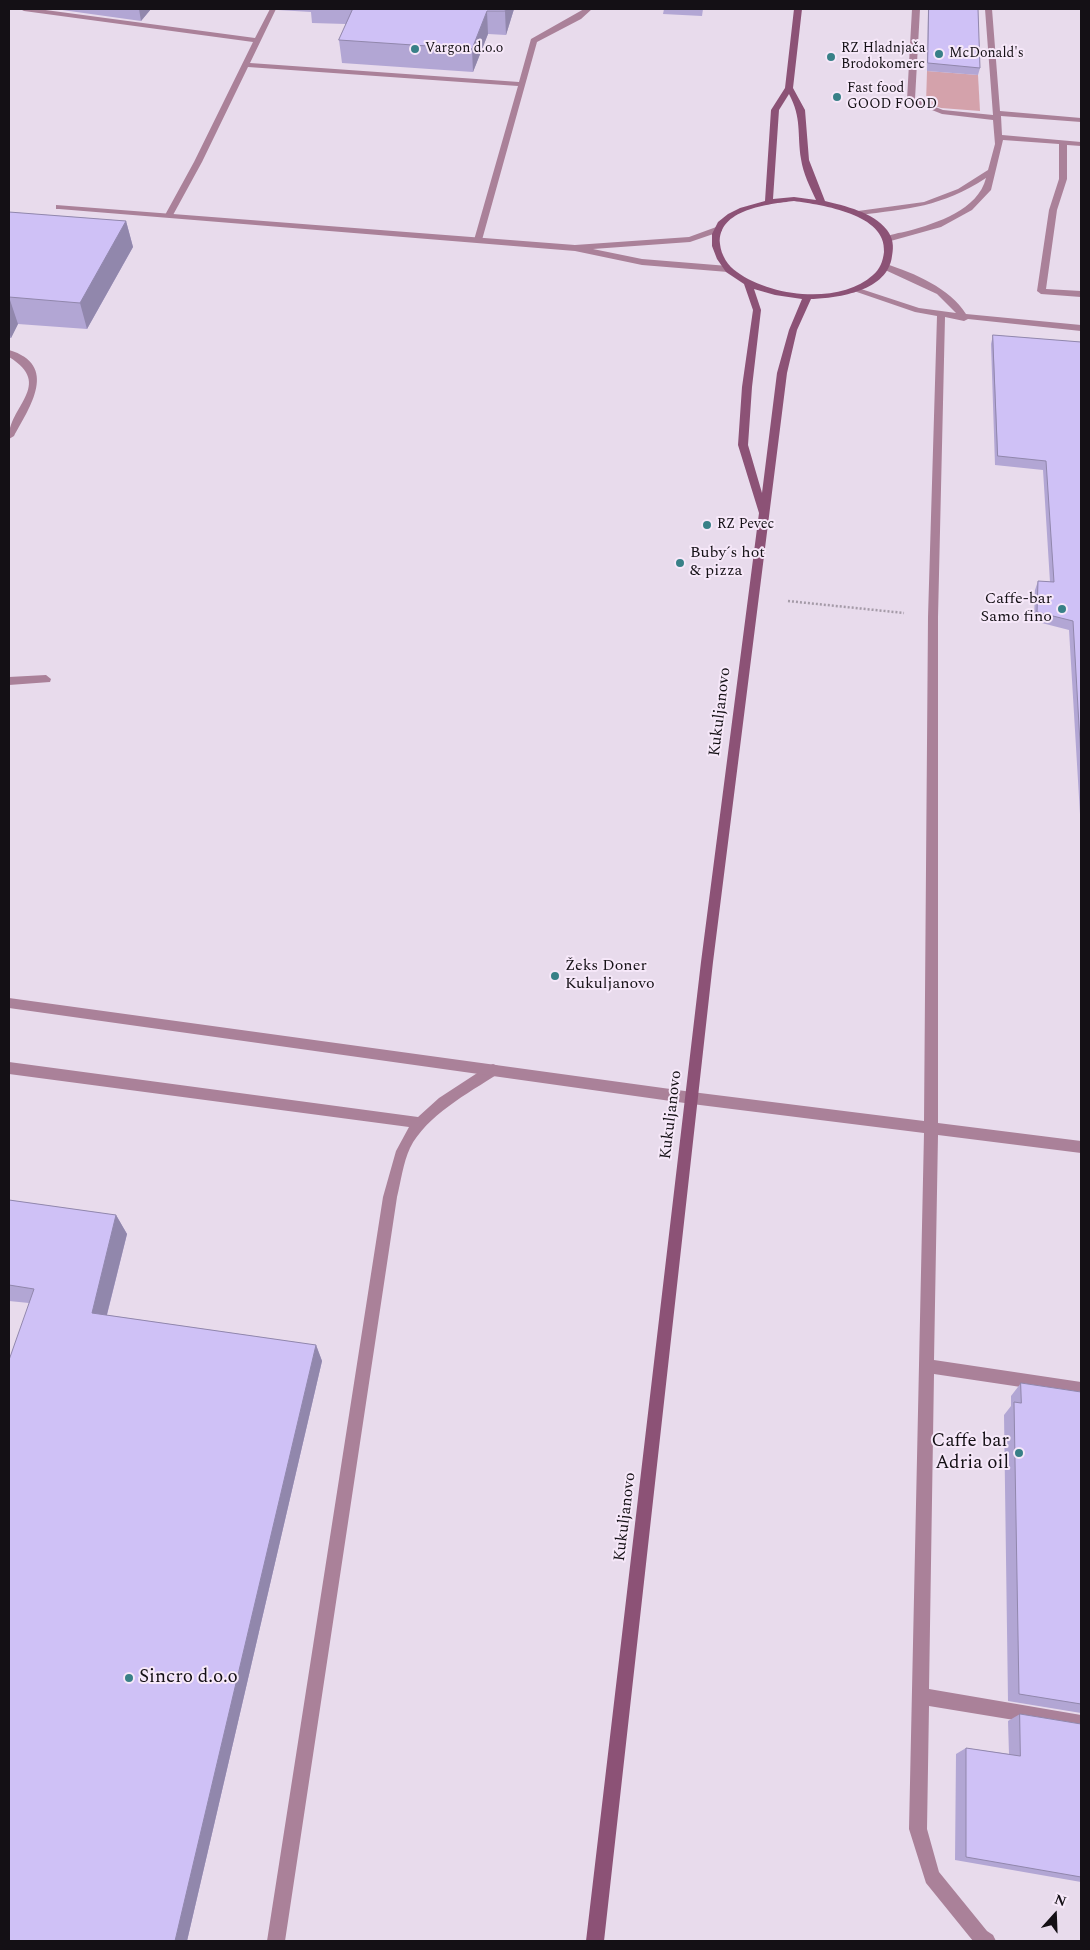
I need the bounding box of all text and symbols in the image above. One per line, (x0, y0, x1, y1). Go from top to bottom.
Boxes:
place label: Vargon d.o.o (425, 41, 503, 57)
place label: RZ Hladnjača Brodokomerc (841, 41, 926, 74)
marker: Vargon d.o.o (409, 43, 421, 55)
place label: McDonald's (949, 46, 1024, 62)
marker: McDonald's (933, 48, 945, 60)
marker: RZ Hladnjača Brodokomerc (825, 51, 837, 63)
place label: Fast food GOOD FOOD (847, 81, 937, 114)
marker: Fast food GOOD FOOD (831, 91, 843, 103)
place label: RZ Pevec (717, 517, 774, 533)
marker: RZ Pevec (701, 519, 713, 531)
place label: Buby´s hot & pizza (690, 544, 765, 582)
marker: Buby´s hot & pizza (674, 557, 686, 569)
place label: Caffe-bar Samo fino (981, 590, 1052, 628)
marker: Caffe-bar Samo fino (1056, 603, 1068, 615)
street label: Kukuljanovo (706, 666, 736, 758)
place label: Žeks Doner Kukuljanovo (565, 957, 655, 995)
marker: Žeks Doner Kukuljanovo (549, 970, 561, 982)
street label: Kukuljanovo (657, 1069, 687, 1161)
place label: Caffe bar Adria oil (932, 1431, 1009, 1475)
marker: Caffe bar Adria oil (1013, 1447, 1025, 1459)
street label: Kukuljanovo (611, 1471, 641, 1563)
place label: Sincro d.o.o (139, 1667, 238, 1689)
marker: Sincro d.o.o (123, 1672, 135, 1684)
text: N (1051, 1889, 1069, 1912)
north arrow (1030, 1890, 1080, 1940)

